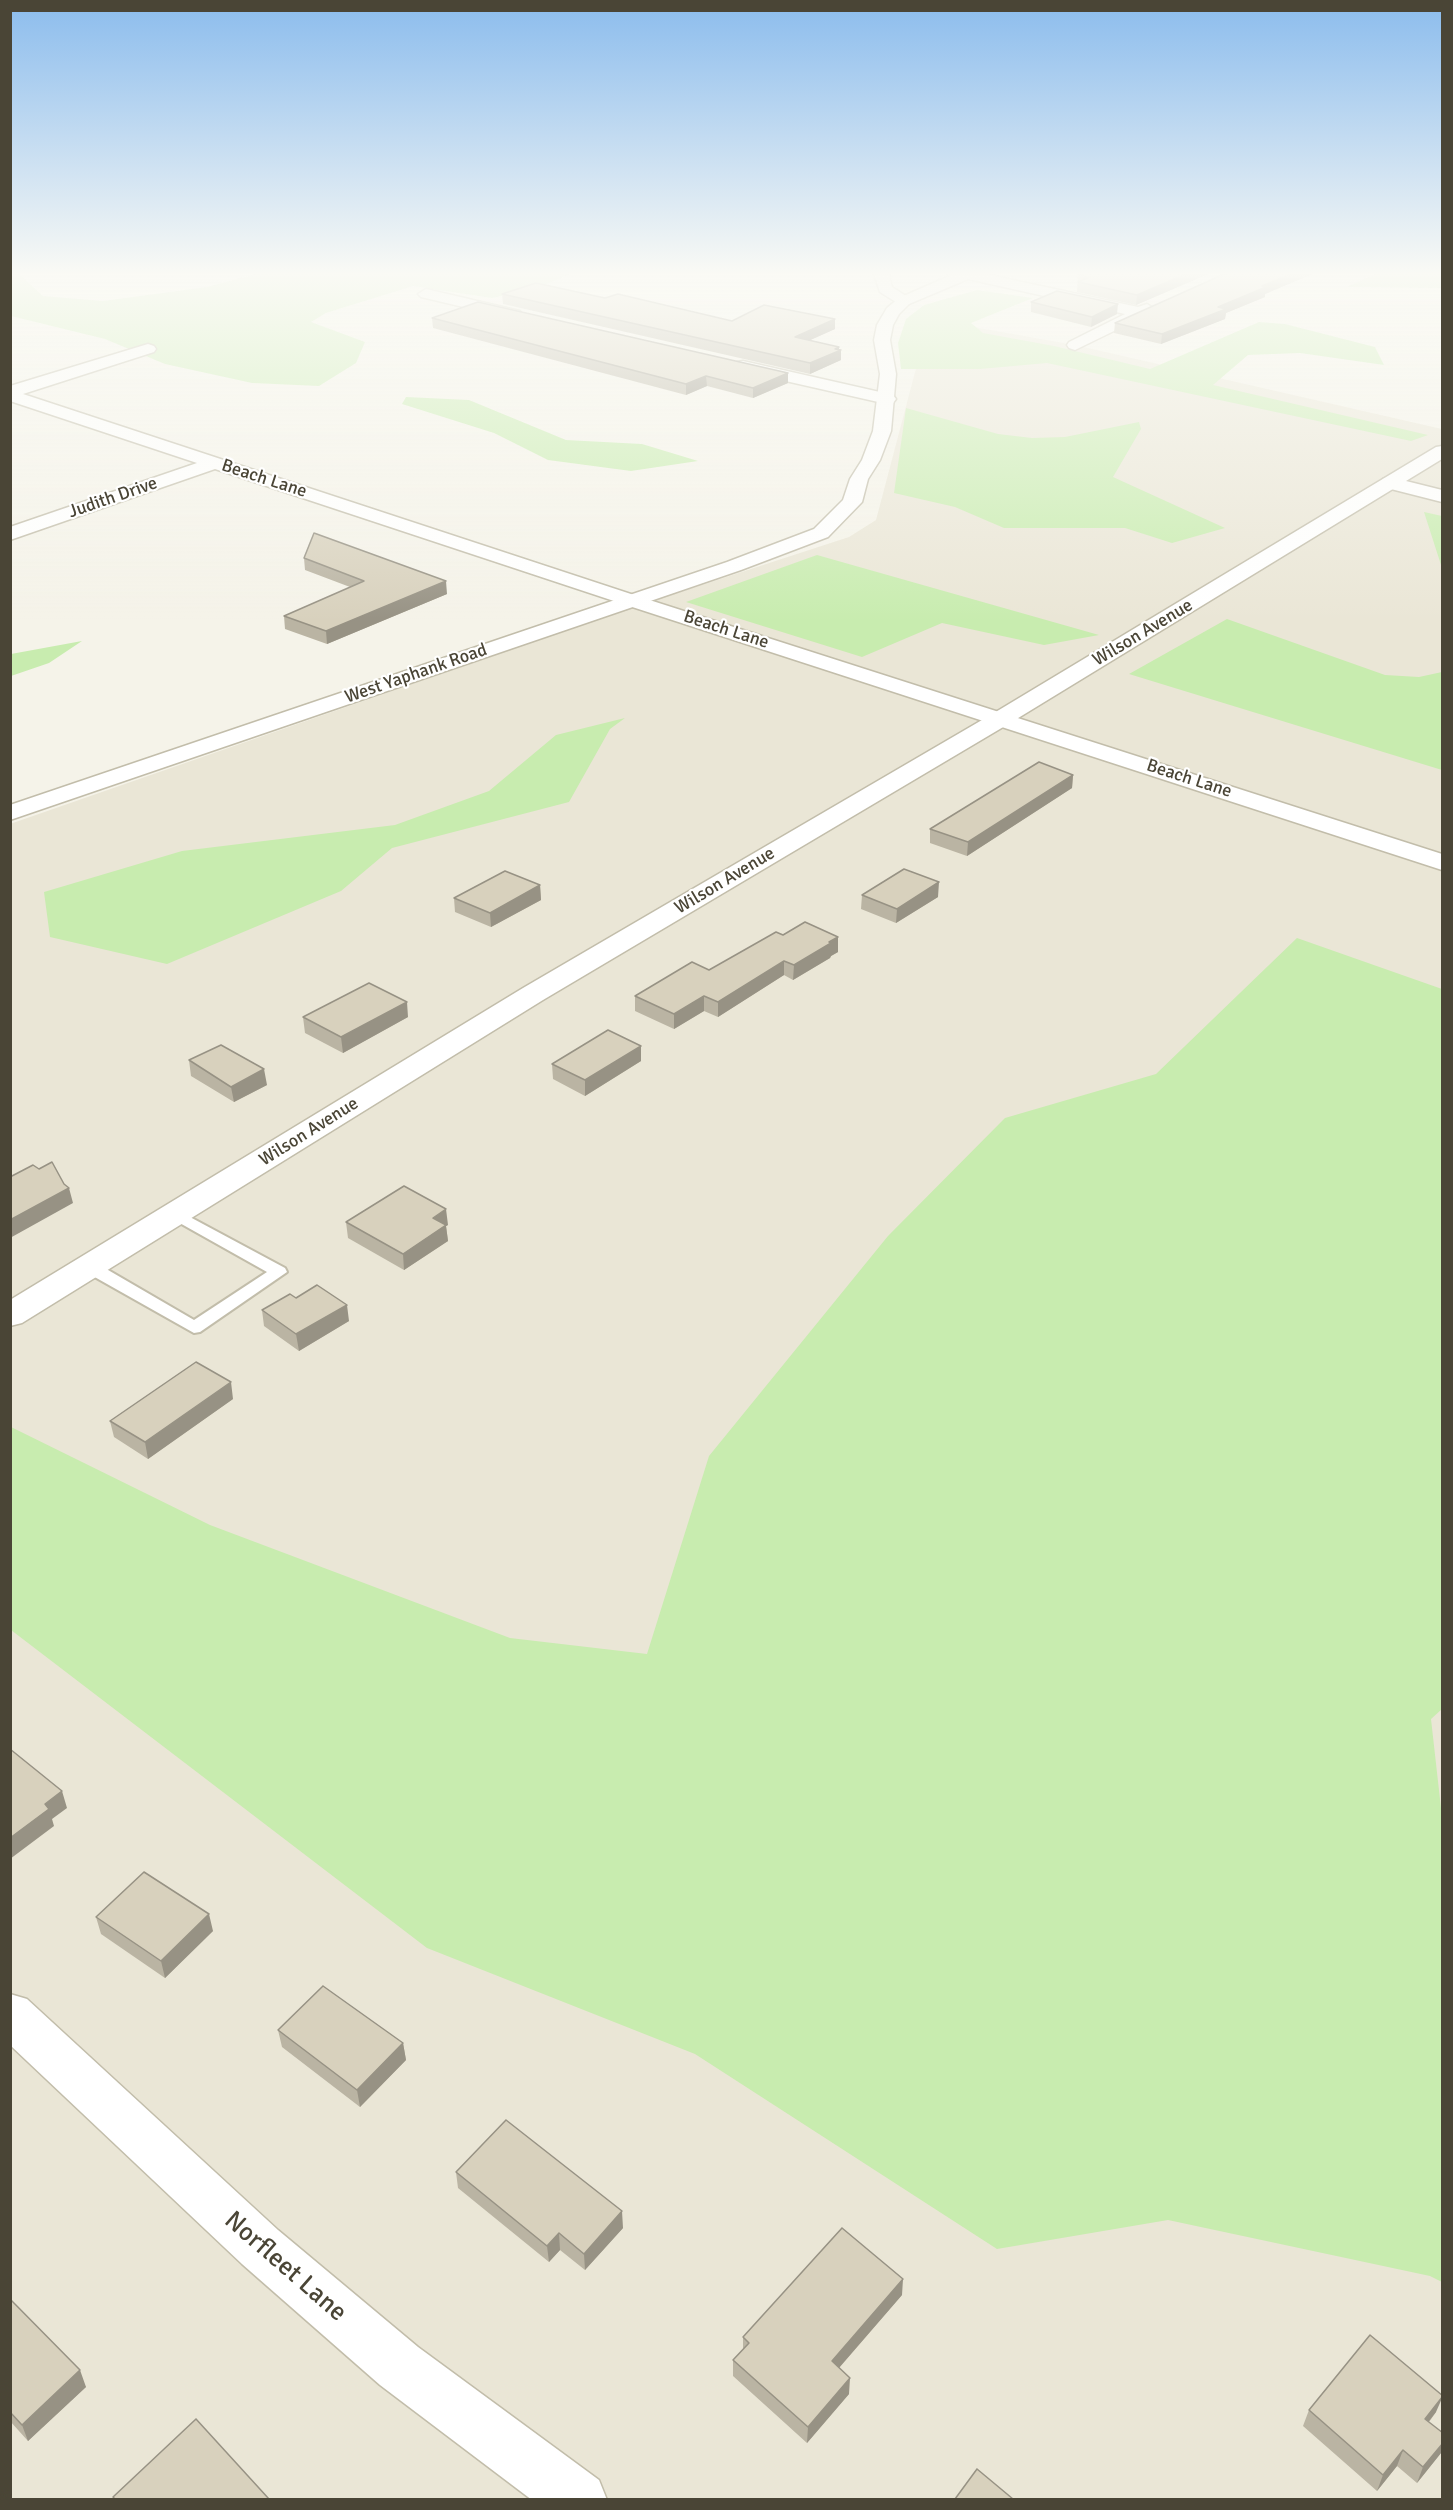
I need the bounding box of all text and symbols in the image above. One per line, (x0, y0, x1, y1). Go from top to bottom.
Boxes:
street label: Beach Lane (219, 455, 309, 503)
street label: Judith Drive (66, 473, 160, 523)
street label: Wilson Avenue (1089, 595, 1197, 671)
street label: Beach Lane (681, 606, 771, 654)
street label: West Yaphank Road (342, 640, 490, 708)
street label: Beach Lane (1144, 755, 1234, 803)
street label: Wilson Avenue (671, 843, 779, 919)
street label: Wilson Avenue (255, 1093, 363, 1171)
street label: Norfleet Lane (217, 2205, 353, 2329)

